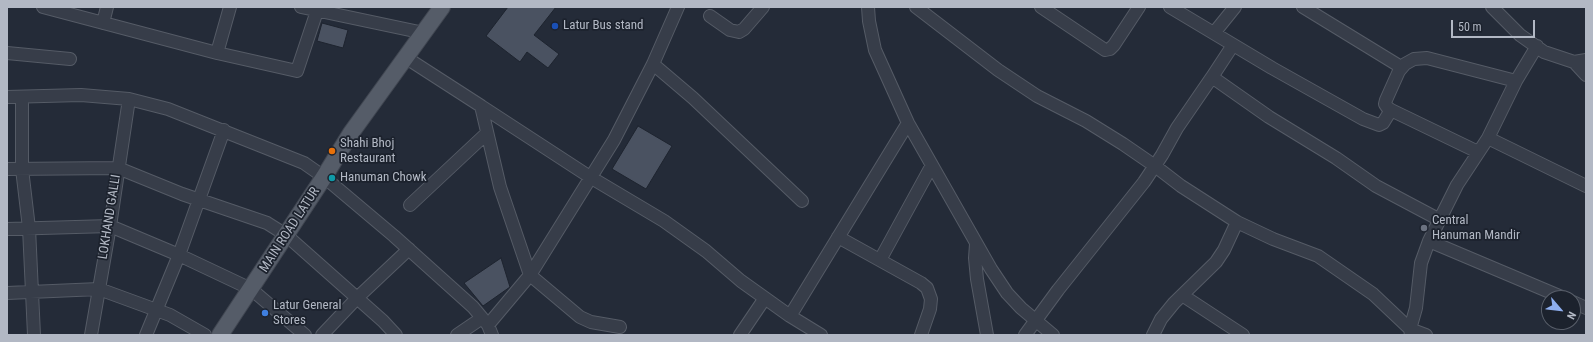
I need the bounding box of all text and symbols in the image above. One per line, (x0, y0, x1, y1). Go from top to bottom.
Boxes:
scale bar (1453, 12, 1537, 38)
place label: Latur Bus stand (563, 18, 644, 34)
text: 50 m (1458, 20, 1482, 34)
marker: Latur Bus stand (550, 21, 560, 31)
place label: Shahi Bhoj Restaurant (340, 136, 395, 167)
marker: Shahi Bhoj Restaurant (327, 146, 337, 156)
place label: Hanuman Chowk (340, 170, 427, 186)
marker: Hanuman Chowk (327, 173, 337, 183)
street label: LOKHAND GALLI (96, 174, 124, 260)
street label: MAIN ROAD LATUR (257, 185, 323, 275)
place label: Central Hanuman Mandir (1432, 213, 1520, 244)
marker: Central Hanuman Mandir (1419, 223, 1429, 233)
north arrow (1541, 290, 1581, 330)
place label: Latur General Stores (273, 298, 342, 329)
marker: Latur General Stores (260, 308, 270, 318)
text: N (1564, 309, 1578, 321)

